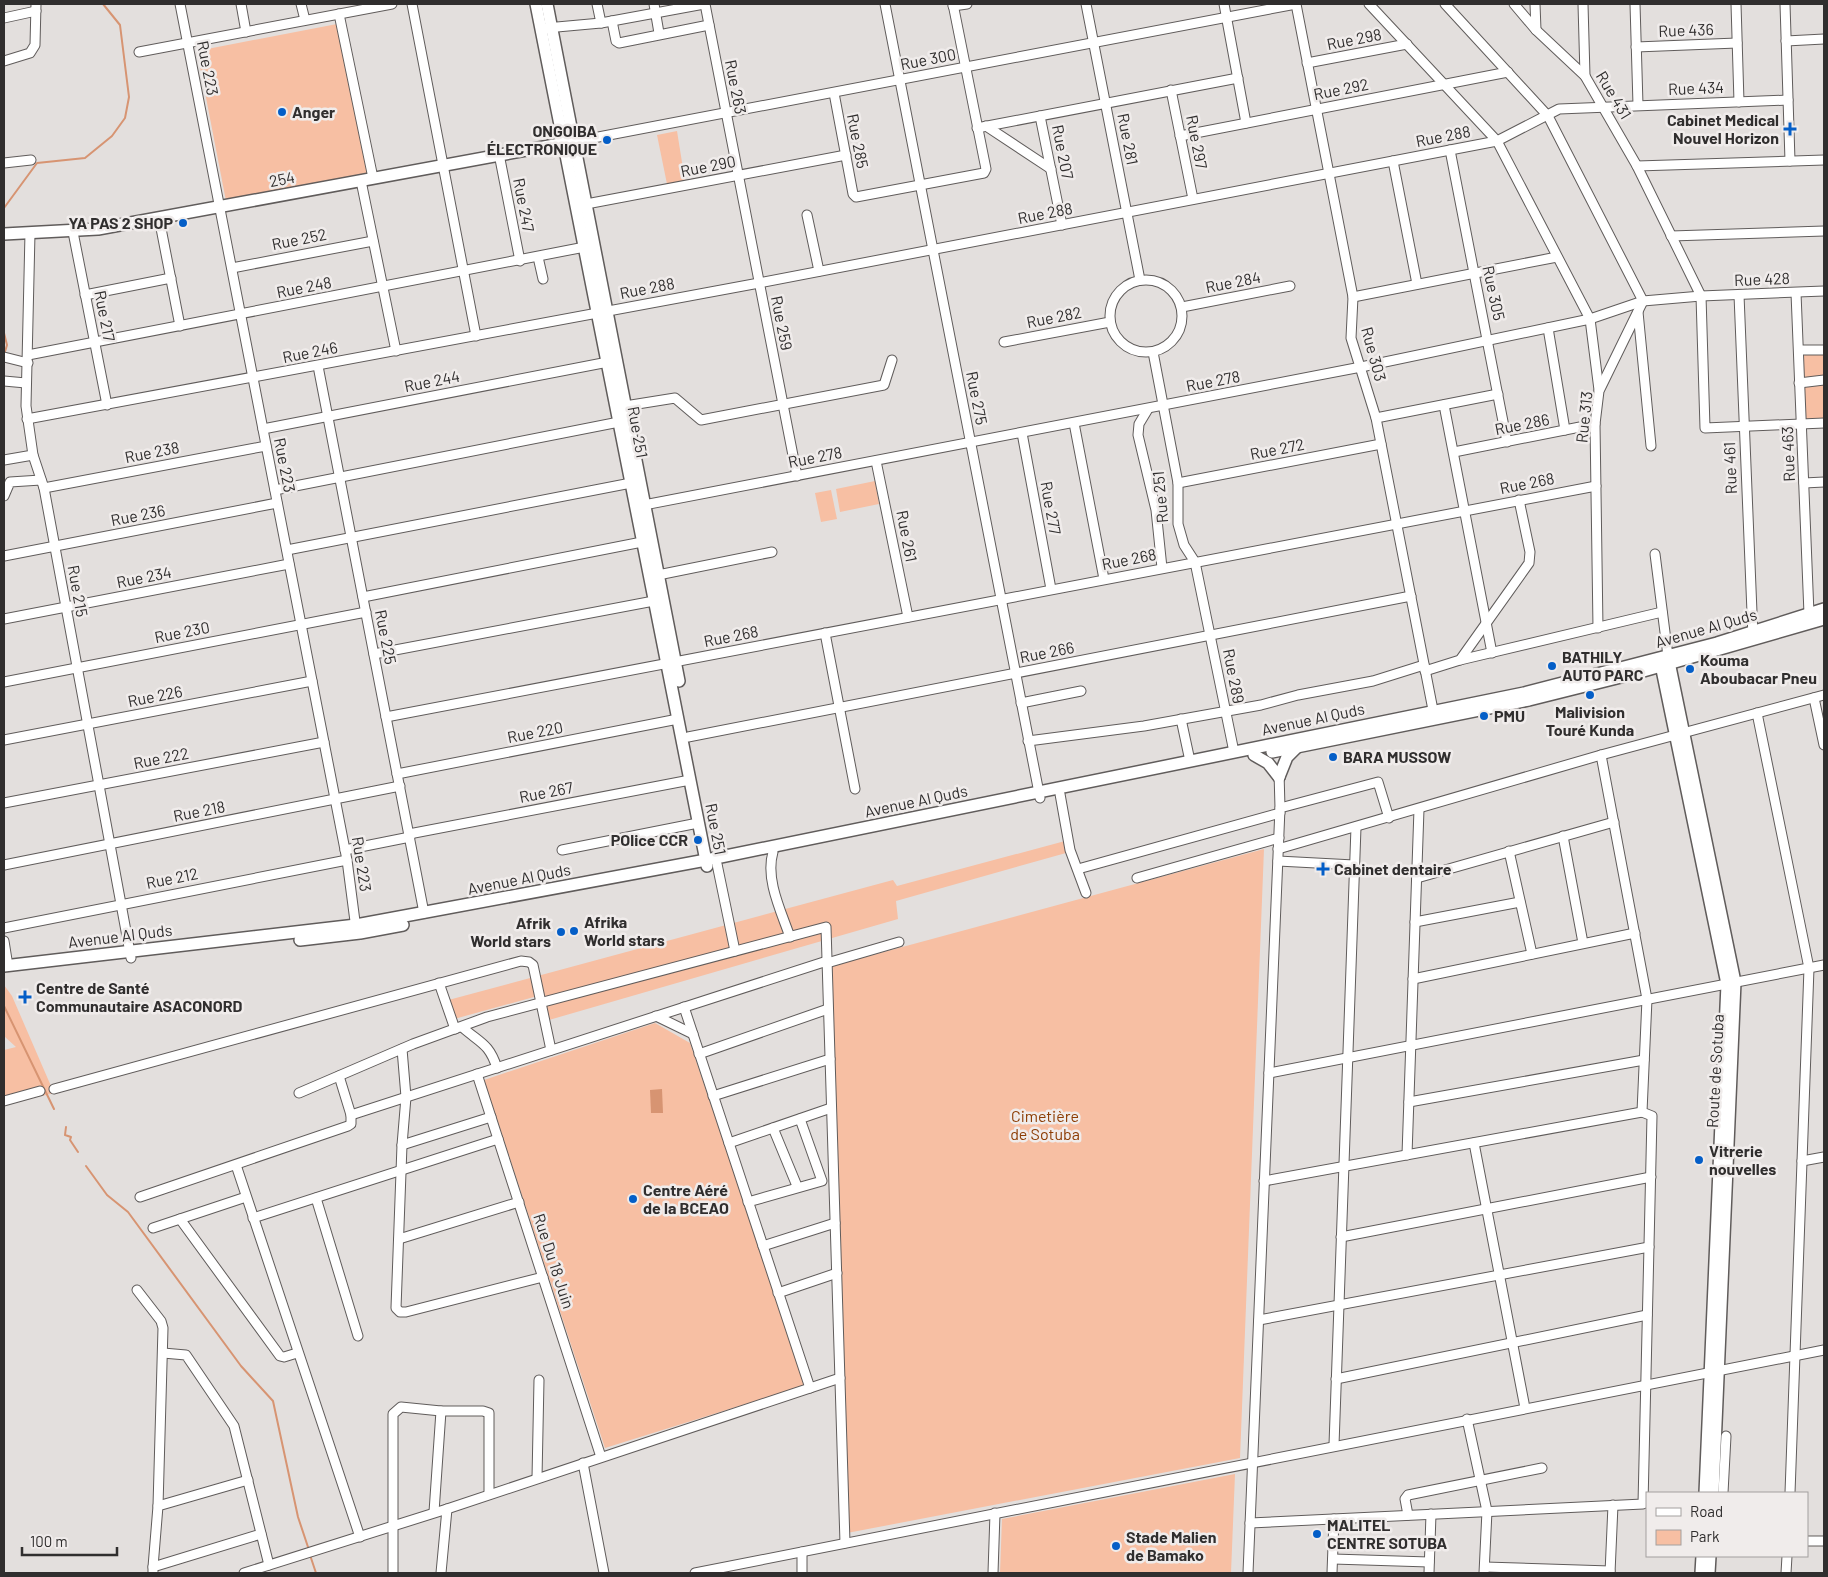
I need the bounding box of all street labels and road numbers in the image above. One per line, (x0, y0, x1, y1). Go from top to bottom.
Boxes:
street label: Rue 436 (1658, 19, 1714, 40)
street label: Rue 298 (1325, 24, 1383, 53)
street label: Rue 223 (194, 39, 223, 97)
street label: Rue 300 (898, 44, 957, 73)
street label: Rue 263 (722, 58, 751, 116)
street label: Rue 431 (1593, 67, 1636, 122)
street label: Rue 292 (1312, 74, 1370, 103)
street label: Rue 434 (1668, 77, 1724, 98)
street label: Rue 281 (1114, 111, 1143, 166)
street label: Rue 285 (844, 112, 873, 170)
street label: Rue 297 (1183, 113, 1212, 171)
street label: Rue 288 (1414, 121, 1472, 150)
street label: Rue 207 (1049, 123, 1078, 181)
street label: Rue 290 (679, 151, 737, 180)
street label: 254 (268, 167, 296, 190)
street label: Rue 247 (510, 176, 539, 234)
street label: Rue 288 (1016, 198, 1074, 227)
street label: Rue 252 (270, 224, 328, 253)
street label: Rue 305 (1479, 264, 1510, 322)
street label: Rue 284 (1204, 267, 1262, 296)
street label: Rue 428 (1734, 268, 1790, 289)
street label: Rue 248 (275, 272, 333, 301)
street label: Rue 288 (618, 273, 676, 302)
street label: Rue 217 (91, 289, 120, 343)
street label: Rue 259 (768, 294, 797, 352)
street label: Rue 282 (1025, 302, 1083, 331)
street label: Rue 303 (1358, 325, 1391, 383)
street label: Rue 246 (281, 337, 339, 366)
street label: Rue 244 (402, 366, 461, 395)
street label: Rue 278 (1184, 366, 1242, 395)
street label: Rue 275 (963, 369, 992, 426)
street label: Rue 313 (1571, 390, 1596, 444)
street label: Rue 251 (625, 405, 652, 459)
street label: Rue 286 (1493, 409, 1551, 438)
street label: Rue 463 (1777, 426, 1798, 482)
street label: Rue 272 (1248, 434, 1306, 463)
street label: Rue 223 (271, 436, 300, 494)
street label: Rue 238 (123, 437, 181, 466)
street label: Rue 461 (1719, 441, 1740, 495)
street label: Rue 278 (786, 442, 844, 471)
street label: Rue 268 (1498, 468, 1556, 497)
street label: Rue 251 (1148, 470, 1171, 524)
street label: Rue 277 (1037, 480, 1066, 536)
street label: Rue 236 (109, 500, 167, 529)
street label: Rue 261 (893, 508, 922, 563)
street label: Rue 268 (1100, 544, 1158, 573)
street label: Rue 234 (115, 562, 173, 591)
street label: Rue 215 (65, 564, 92, 618)
street label: Avenue Al Quds (1653, 604, 1759, 651)
street label: Rue 225 (372, 608, 401, 666)
street label: Rue 230 (153, 617, 211, 646)
street label: Rue 268 (702, 621, 760, 650)
street label: Rue 266 (1018, 637, 1076, 666)
street label: Rue 289 (1220, 647, 1249, 705)
street label: Rue 226 (126, 681, 184, 710)
street label: Avenue Al Quds (1260, 698, 1366, 739)
street label: Rue 220 (505, 717, 564, 746)
street label: Rue 222 (132, 743, 190, 772)
street label: Rue 267 (517, 777, 575, 806)
street label: Avenue Al Quds (863, 780, 969, 821)
street label: Rue 218 (171, 796, 226, 825)
street label: Rue 251 (702, 802, 731, 856)
street label: Rue 223 (349, 835, 376, 893)
street label: Avenue Al Quds (466, 859, 572, 898)
street label: Rue 212 (144, 863, 200, 892)
street label: Avenue Al Quds (67, 920, 173, 951)
street label: Route de Sotuba (1702, 1014, 1727, 1128)
street label: Rue Du 18 Juin (530, 1211, 579, 1311)

